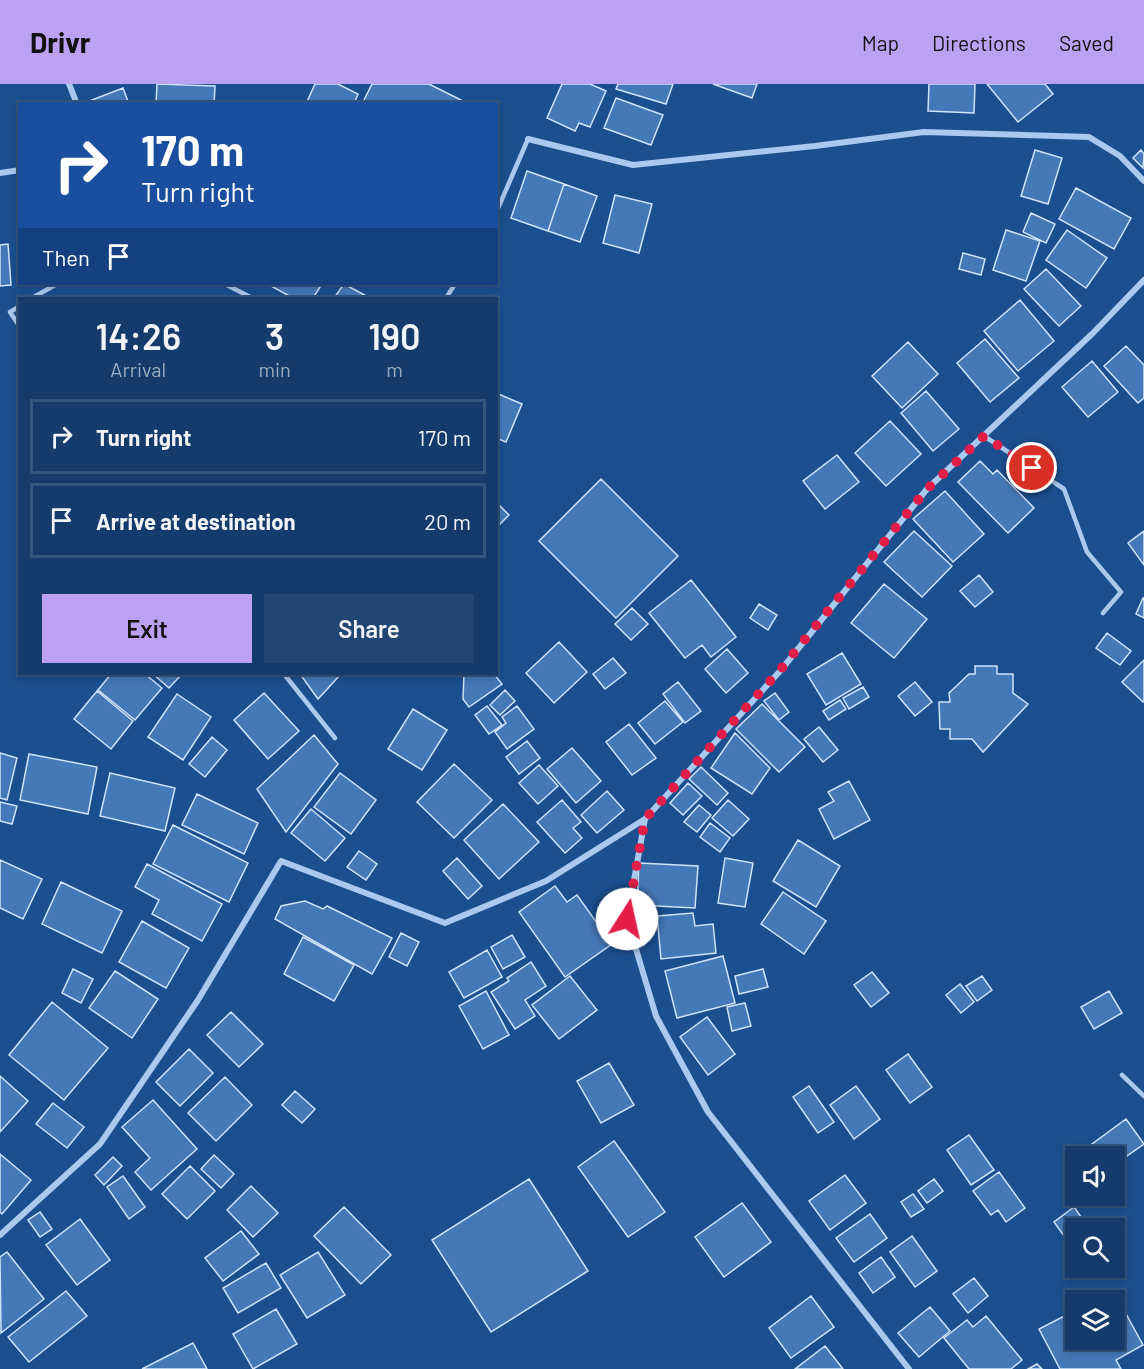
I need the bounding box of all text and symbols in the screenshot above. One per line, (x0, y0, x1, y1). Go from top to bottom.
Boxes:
text: Drivr (30, 25, 90, 59)
text: Map (862, 30, 899, 55)
text: Directions (932, 30, 1026, 55)
text: Saved (1059, 30, 1114, 55)
text: 170 m (141, 124, 244, 174)
icon: right (42, 126, 120, 204)
text: Turn right (141, 175, 255, 207)
icon: arrive (102, 240, 135, 273)
text: Then (42, 244, 90, 270)
text: 14:26 (96, 314, 181, 357)
text: 3 (265, 314, 284, 357)
text: 190 (368, 314, 421, 357)
text: Arrival (110, 357, 166, 381)
text: min (258, 357, 291, 381)
text: m (386, 357, 403, 381)
icon: right (45, 420, 78, 453)
text: Turn right (96, 424, 191, 450)
text: 170 m (418, 424, 471, 450)
pin (1006, 442, 1057, 493)
icon: arrive (1015, 451, 1048, 484)
icon: arrive (45, 504, 78, 537)
text: Arrive at destination (96, 508, 295, 534)
text: 20 m (424, 508, 471, 534)
button: Exit (42, 594, 252, 663)
button: Share (264, 594, 474, 663)
position arrow (595, 887, 659, 951)
map controls (1065, 1146, 1125, 1350)
button: sound (1065, 1146, 1125, 1206)
button: search (1065, 1218, 1125, 1278)
button: layers (1065, 1290, 1125, 1350)

